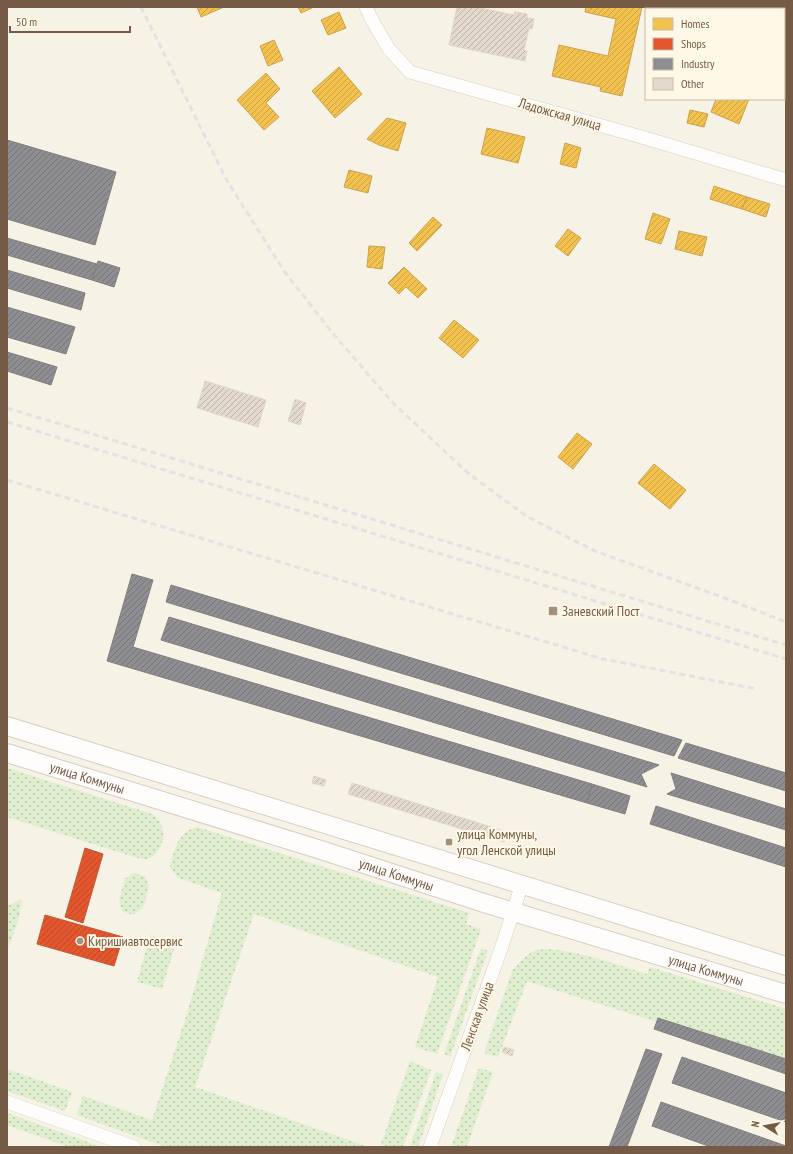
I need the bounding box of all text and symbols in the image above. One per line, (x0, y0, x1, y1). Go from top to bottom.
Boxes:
scale bar (10, 8, 130, 34)
legend (645, 8, 785, 100)
text: 50 m (16, 14, 37, 29)
text: Homes (681, 16, 709, 31)
text: Shops (681, 36, 706, 51)
text: Industry (681, 56, 715, 71)
text: Other (681, 76, 705, 91)
street label: Ладожская улица (516, 93, 603, 134)
place label: Заневский Пост (562, 602, 640, 620)
marker: Заневский Пост (547, 605, 559, 617)
street label: улица Коммуны (48, 758, 127, 798)
place label: улица Коммуны, угол Ленской улицы (457, 825, 556, 859)
marker: улица Коммуны, угол Ленской улицы (444, 837, 454, 847)
street label: улица Коммуны (357, 854, 436, 895)
place label: Киришиавтосервис (88, 932, 183, 950)
marker: Киришиавтосервис (75, 936, 85, 946)
street label: улица Коммуны (666, 950, 746, 990)
street label: Ленская улица (456, 979, 498, 1054)
north arrow (745, 1106, 785, 1146)
text: N (748, 1120, 763, 1128)

